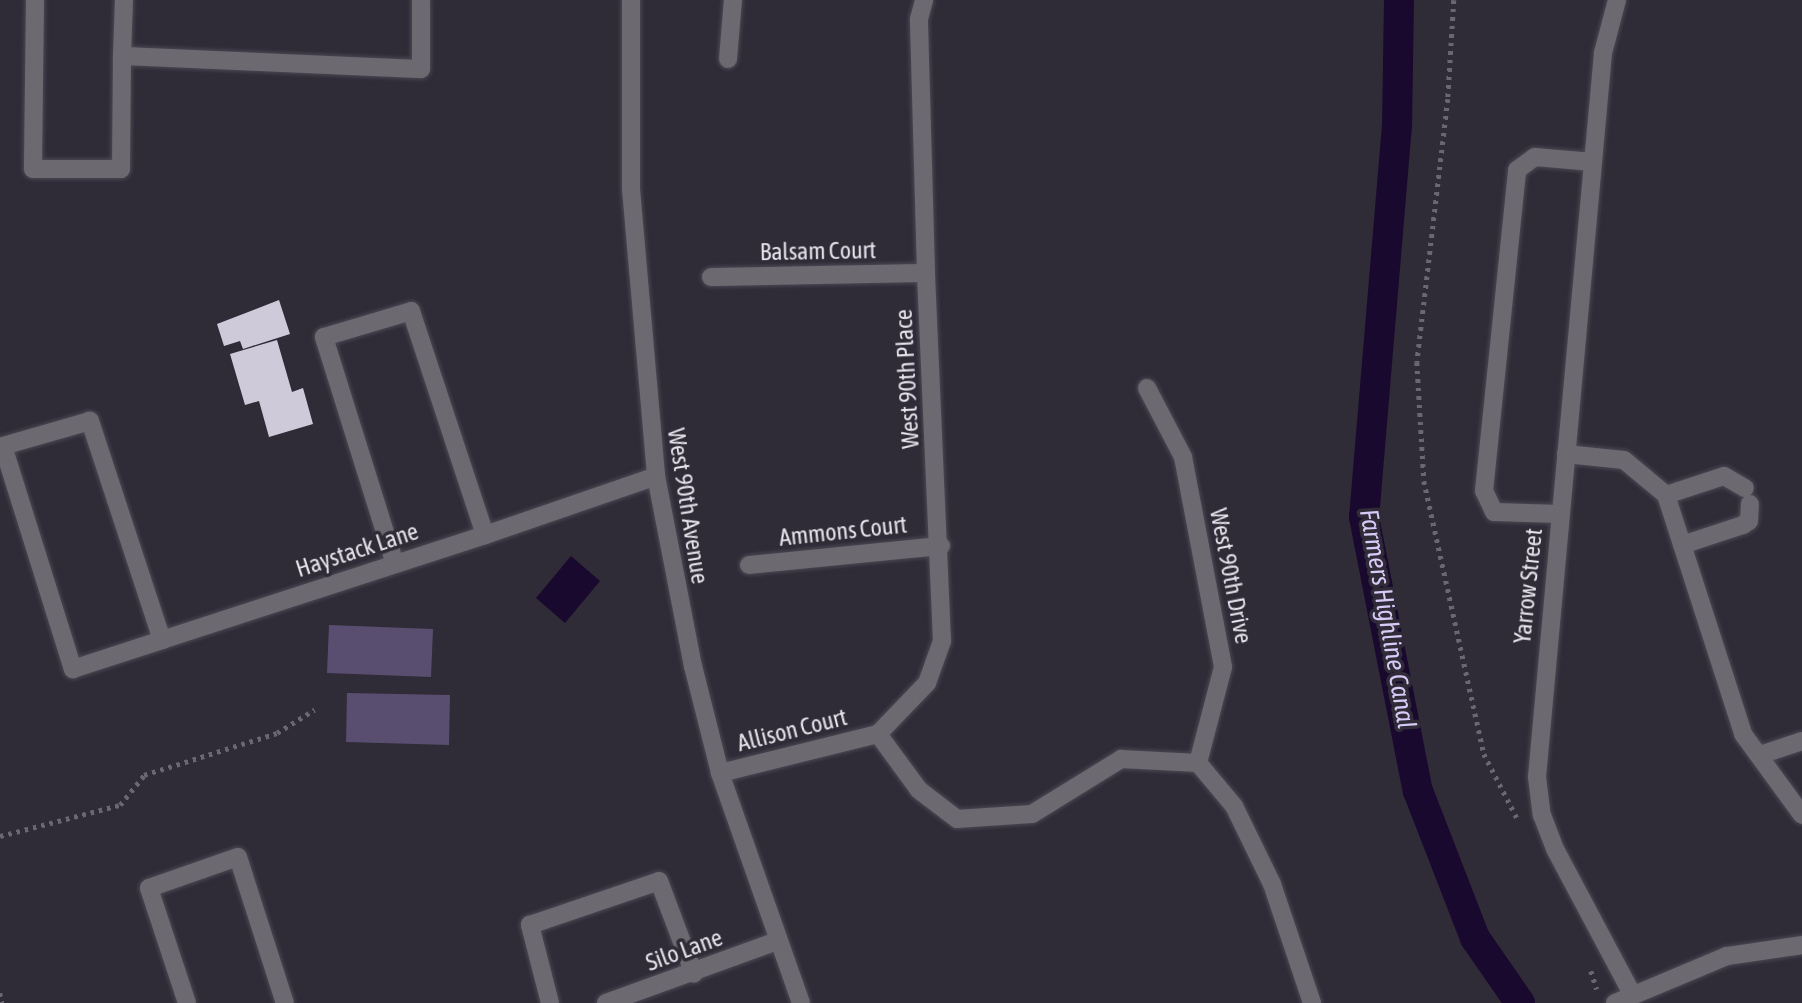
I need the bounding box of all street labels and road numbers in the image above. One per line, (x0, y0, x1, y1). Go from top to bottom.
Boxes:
street label: Balsam Court (759, 236, 877, 266)
street label: West 90th Place (889, 308, 925, 450)
street label: West 90th Avenue (661, 426, 715, 586)
street label: West 90th Drive (1204, 506, 1258, 646)
street label: Ammons Court (778, 510, 908, 552)
street label: Haystack Lane (292, 517, 422, 583)
street label: Yarrow Street (1508, 527, 1548, 645)
street label: Allison Court (734, 702, 850, 758)
street label: Silo Lane (642, 923, 726, 977)

